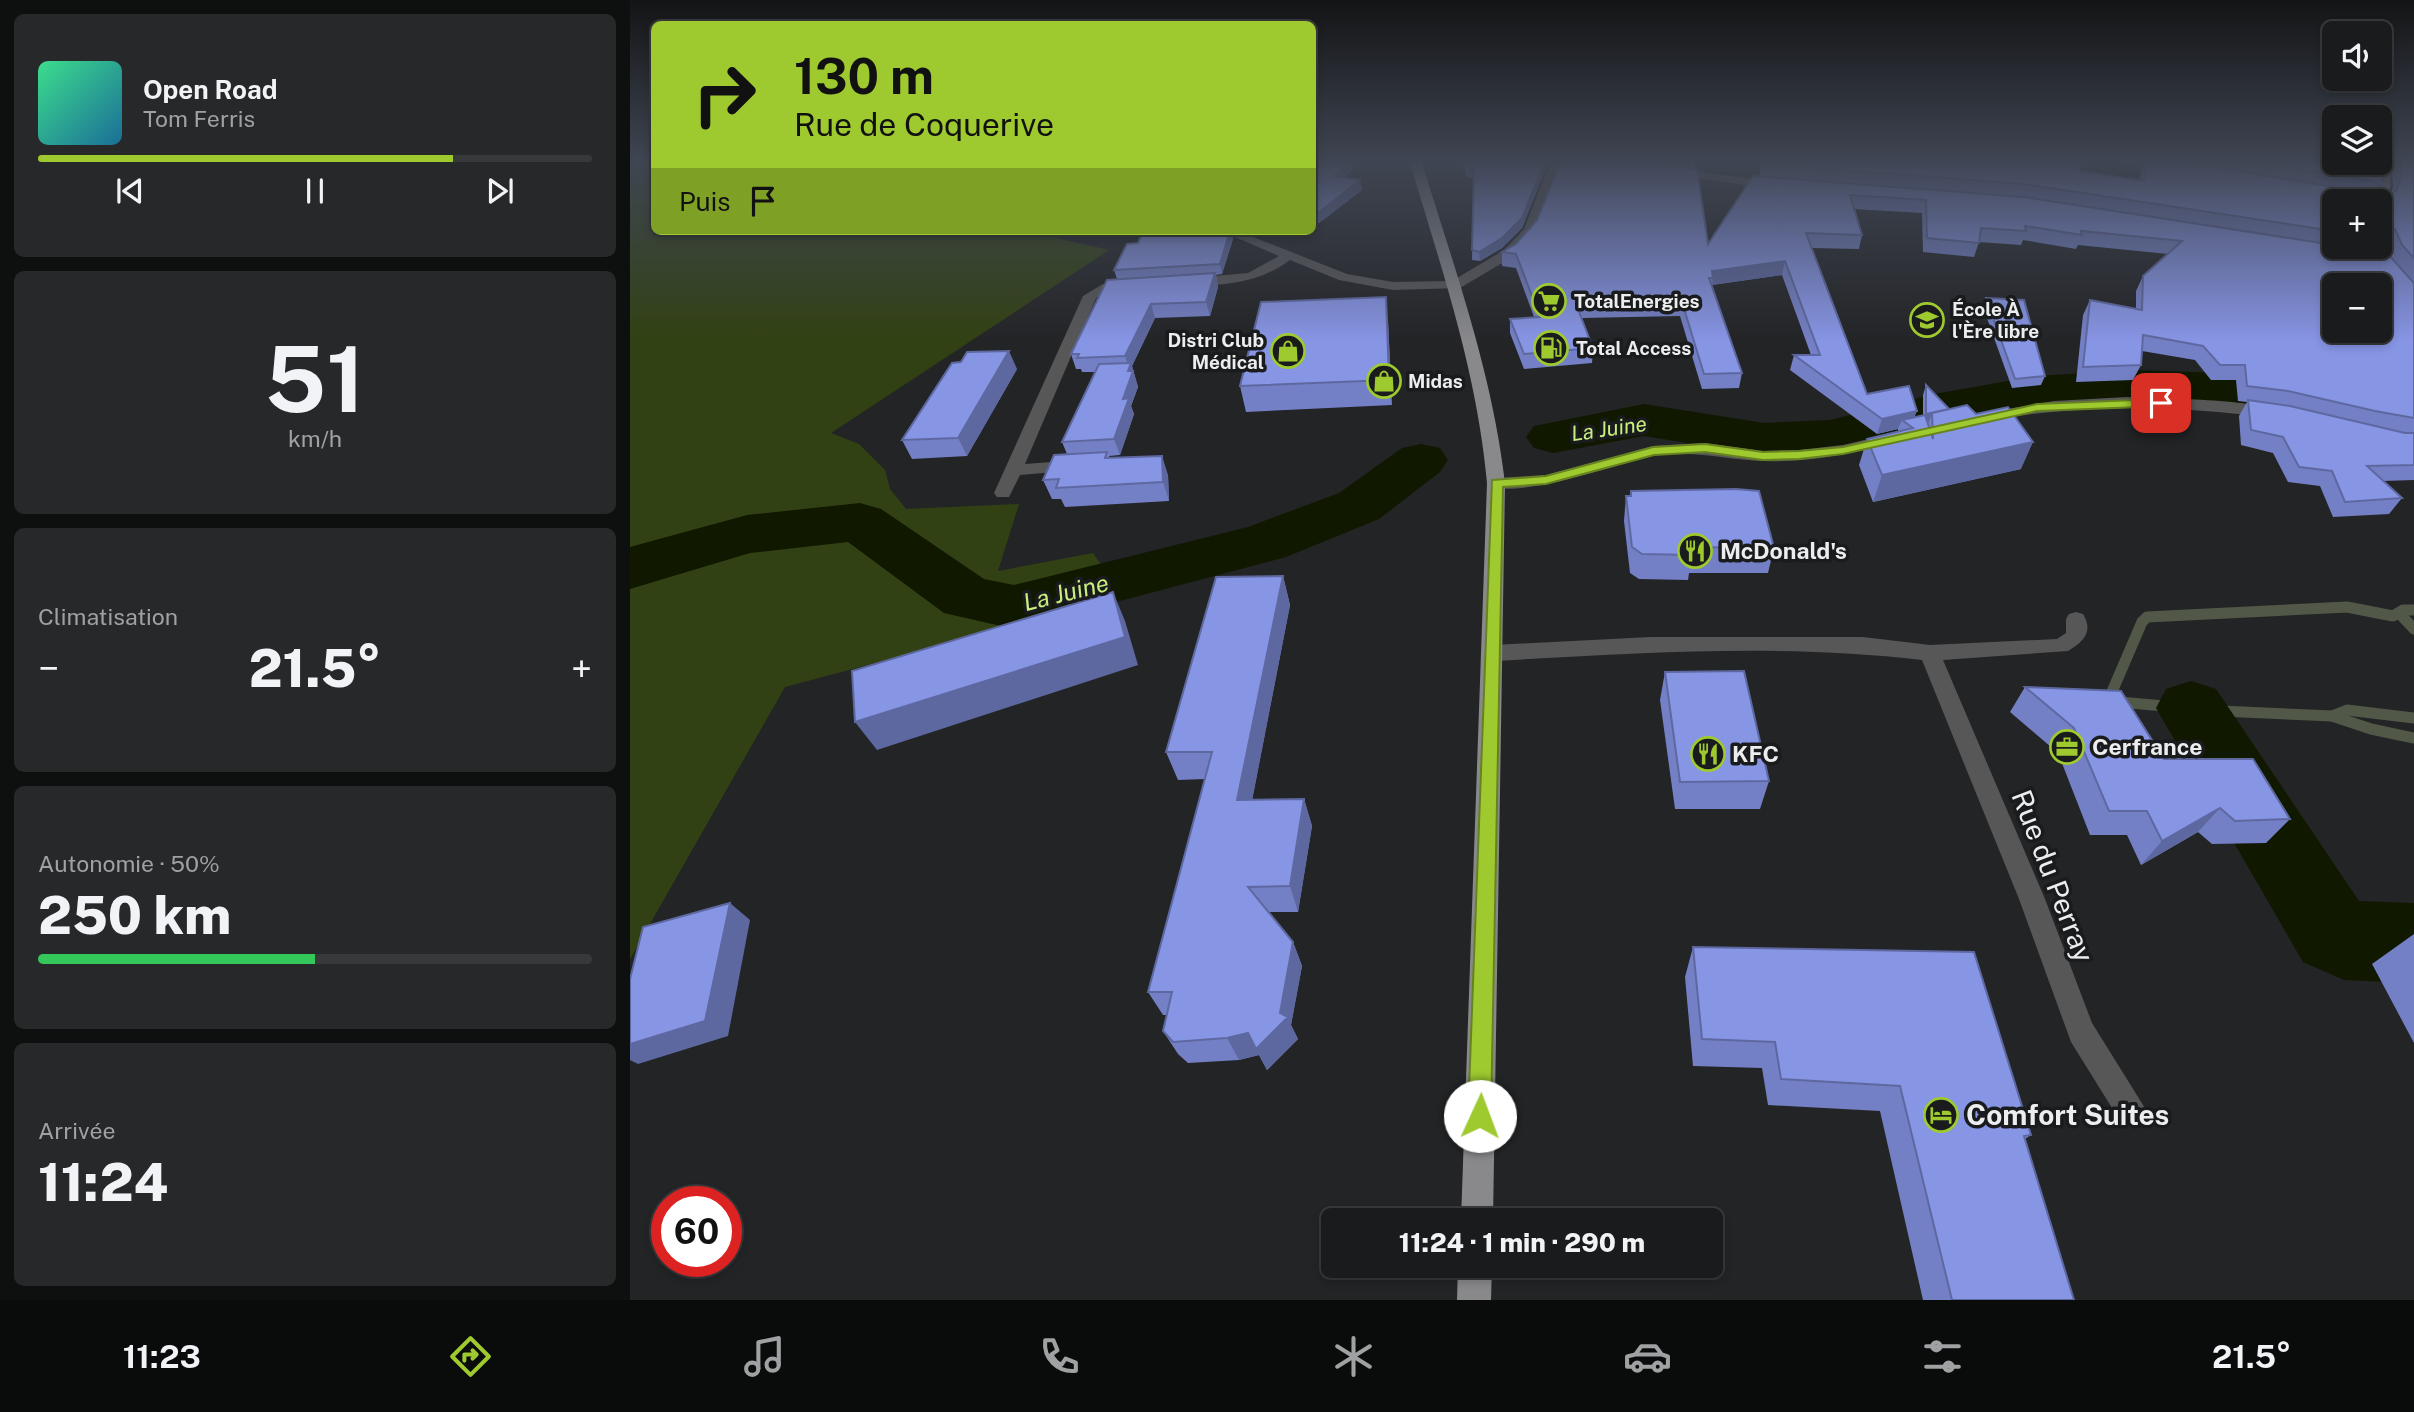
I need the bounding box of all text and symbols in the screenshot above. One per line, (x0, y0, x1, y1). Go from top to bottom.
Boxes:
map controls (2322, 21, 2392, 343)
button: sound (2322, 21, 2392, 91)
text: 130 m (794, 47, 934, 105)
icon: right (679, 49, 770, 140)
text: Open Road (143, 74, 278, 105)
text: Tom Ferris (143, 105, 255, 132)
button: layers (2322, 105, 2392, 175)
text: Rue de Coquerive (794, 106, 1054, 143)
icon: previous (111, 172, 149, 210)
icon: pause (296, 172, 334, 210)
icon: next (481, 172, 519, 210)
icon: arrive (744, 182, 782, 220)
text: Puis (679, 186, 730, 217)
button: + (2322, 189, 2392, 259)
button: − (2322, 273, 2392, 343)
supermarket icon: TotalEnergies (1530, 282, 1568, 320)
place label: TotalEnergies (1574, 290, 1700, 312)
place label: École À l'Ère libre (1952, 298, 2039, 342)
school or university icon: École À l'Ère libre (1908, 301, 1946, 339)
text: 51 (265, 326, 365, 432)
place label: Distri Club Médical (1168, 329, 1264, 373)
fuel station icon: Total Access (1532, 329, 1570, 367)
shop icon: Distri Club Médical (1269, 332, 1307, 370)
place label: Total Access (1576, 337, 1691, 359)
shop icon: Midas (1365, 362, 1403, 400)
place label: Midas (1408, 370, 1463, 392)
pin (2131, 373, 2191, 433)
icon: arrive (2142, 384, 2180, 422)
water label: La Juine (1570, 411, 1648, 446)
text: km/h (288, 425, 342, 452)
restaurant icon: McDonald's (1676, 532, 1714, 570)
place label: McDonald's (1720, 537, 1847, 564)
water label: La Juine (1020, 568, 1111, 616)
text: Climatisation (38, 603, 178, 630)
text: 21.5° (249, 638, 381, 699)
text: − (38, 646, 59, 691)
text: + (571, 646, 592, 691)
office icon: Cerfrance (2048, 728, 2086, 766)
place label: Cerfrance (2092, 733, 2203, 760)
restaurant icon: KFC (1689, 735, 1727, 773)
place label: KFC (1732, 740, 1779, 767)
street label: Rue du Perray (2006, 785, 2101, 967)
text: Autonomie · 50% (38, 850, 220, 877)
text: 250 km (38, 885, 231, 946)
position arrow (1443, 1079, 1517, 1153)
hotel icon: Comfort Suites (1922, 1096, 1960, 1134)
place label: Comfort Suites (1966, 1098, 2169, 1131)
text: Arrivée (38, 1117, 115, 1144)
text: 11:24 (38, 1152, 168, 1213)
speed limit sign: 60 (651, 1186, 742, 1277)
text: 11:24 · 1 min · 290 m (1399, 1227, 1645, 1258)
icon: directions (446, 1332, 495, 1381)
icon: music (740, 1332, 789, 1381)
icon: phone (1035, 1332, 1084, 1381)
icon: climate (1329, 1332, 1378, 1381)
icon: car (1623, 1332, 1672, 1381)
icon: filters (1918, 1332, 1967, 1381)
text: 11:23 (123, 1338, 201, 1375)
text: 21.5° (2212, 1338, 2291, 1375)

